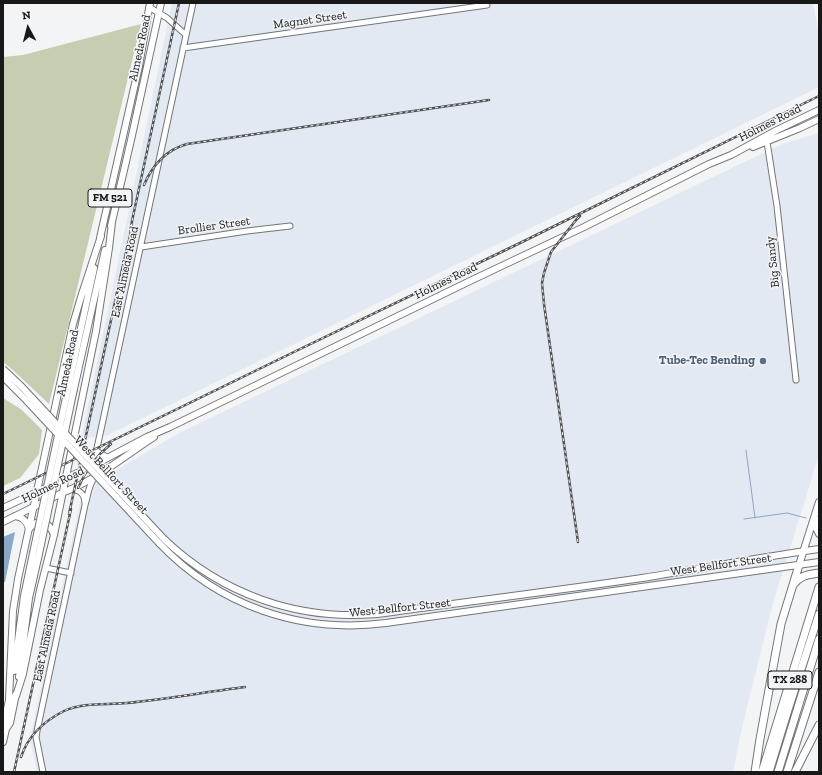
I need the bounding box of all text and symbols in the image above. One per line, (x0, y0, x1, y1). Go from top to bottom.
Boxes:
north arrow (8, 8, 48, 48)
street label: Magnet Street (272, 8, 348, 32)
text: N (22, 9, 31, 23)
street label: Almeda Road (126, 13, 154, 83)
street label: Holmes Road (736, 101, 804, 145)
road number: FM 521 (88, 189, 132, 207)
street label: Brollier Street (177, 214, 251, 238)
street label: East Almeda Road (108, 225, 142, 319)
street label: Big Sandy (763, 236, 783, 288)
street label: Holmes Road (412, 260, 480, 302)
street label: Almeda Road (54, 328, 82, 398)
place label: Tube-Tec Bending (659, 354, 755, 368)
marker: Tube-Tec Bending (758, 356, 768, 366)
street label: West Bellfort Street (71, 433, 151, 517)
street label: Holmes Road (19, 464, 87, 506)
street label: West Bellfort Street (670, 551, 772, 579)
street label: East Almeda Road (30, 589, 64, 683)
street label: West Bellfort Street (349, 596, 451, 620)
road number: TX 288 (768, 671, 812, 689)

